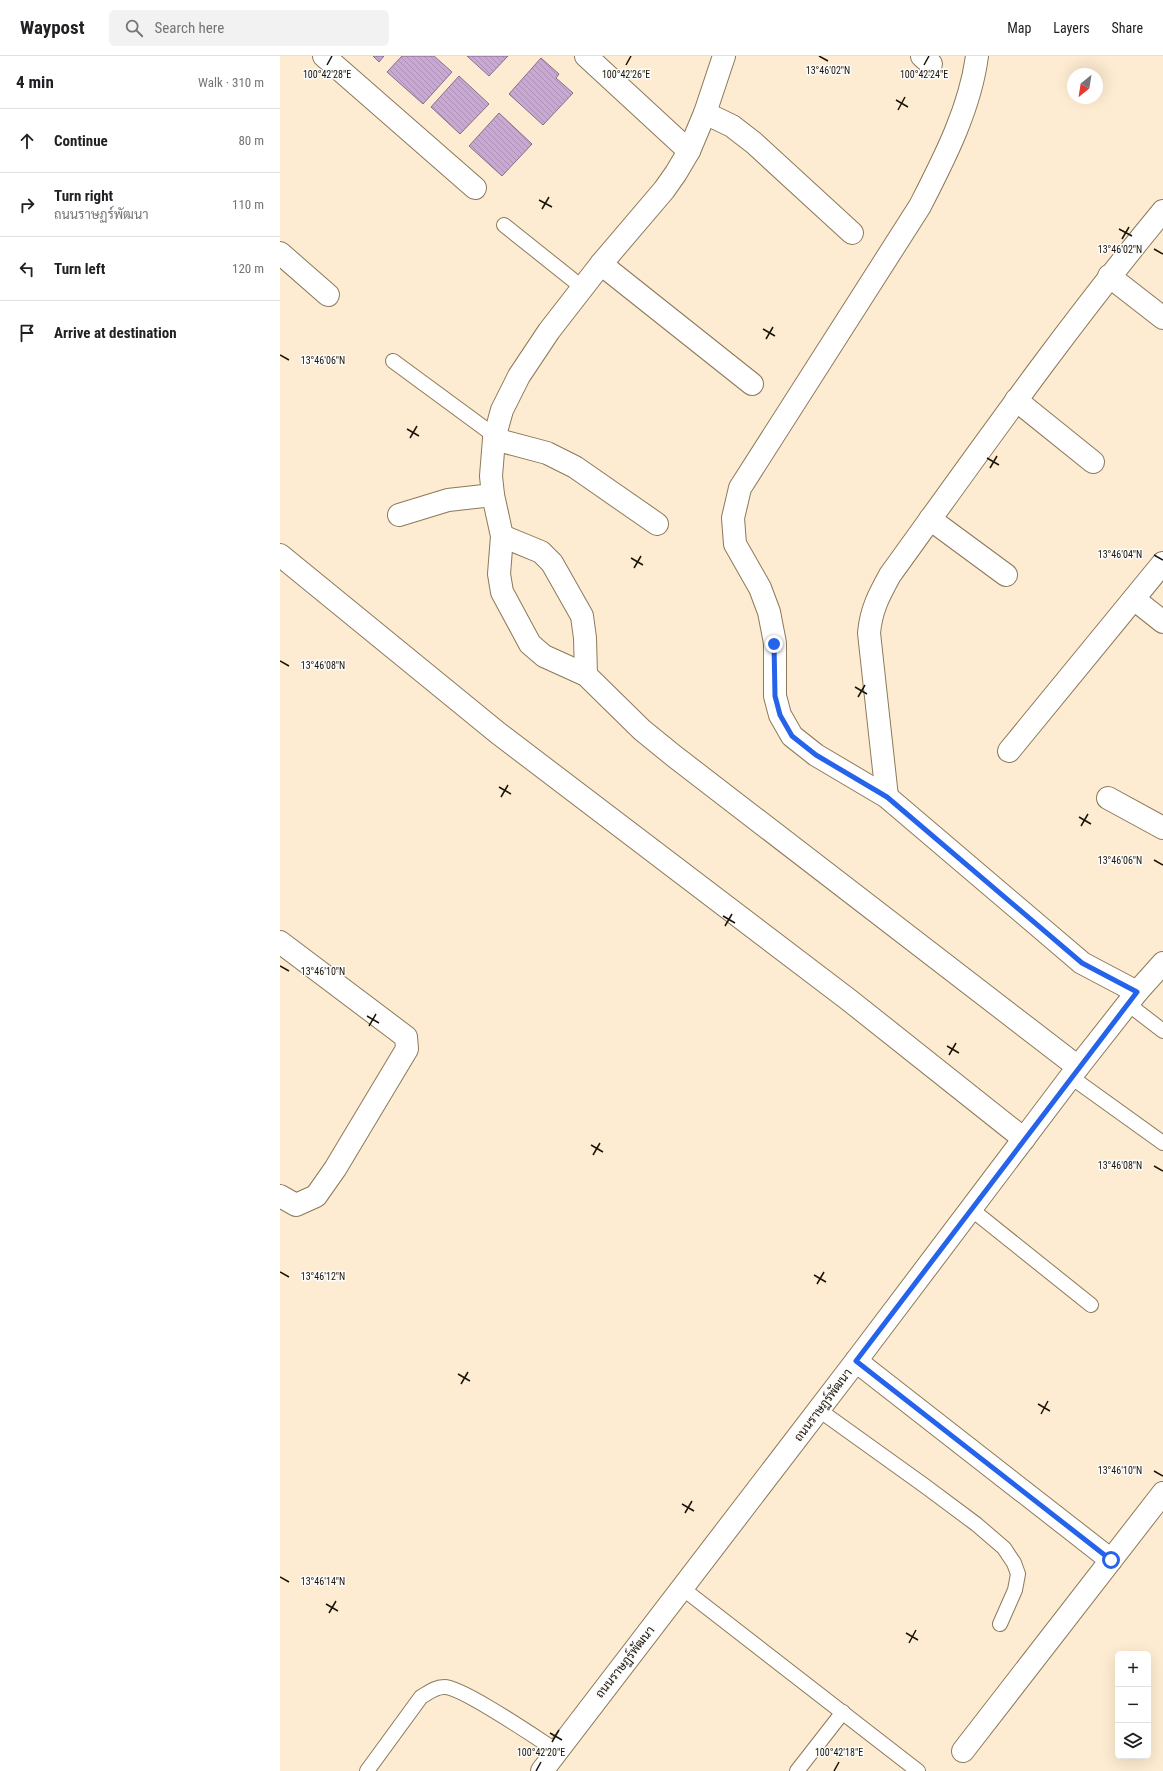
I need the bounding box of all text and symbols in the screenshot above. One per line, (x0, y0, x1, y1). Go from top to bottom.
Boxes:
search box (109, 10, 389, 46)
text: Waypost (20, 16, 85, 39)
icon: search (123, 17, 145, 39)
text: Search here (155, 19, 224, 37)
text: Map (1007, 20, 1031, 36)
text: Layers (1053, 20, 1090, 36)
text: Share (1112, 20, 1143, 36)
text: 13°46'02"N (806, 65, 850, 76)
north arrow (1067, 68, 1103, 104)
text: 100°42'28"E (303, 69, 351, 80)
text: 100°42'26"E (602, 69, 650, 80)
text: 100°42'24"E (900, 69, 948, 80)
text: 4 min (16, 72, 54, 92)
text: Walk · 310 m (198, 75, 264, 90)
icon: ahead (16, 130, 38, 152)
text: Continue (54, 132, 108, 150)
text: 80 m (238, 133, 264, 148)
text: Turn right (54, 187, 113, 205)
icon: right (16, 194, 38, 216)
text: 110 m (232, 197, 264, 212)
text: ถนนราษฏร์พัฒนา (54, 207, 149, 222)
text: 13°46'02"N (1098, 244, 1142, 255)
icon: left (16, 258, 38, 280)
text: Turn left (54, 260, 105, 278)
text: 120 m (232, 261, 264, 276)
icon: arrive (16, 322, 38, 344)
text: Arrive at destination (54, 324, 177, 342)
text: 13°46'06"N (301, 355, 345, 366)
text: 13°46'04"N (1098, 549, 1142, 560)
route end (765, 635, 783, 653)
text: 13°46'08"N (301, 660, 345, 671)
text: 13°46'06"N (1098, 855, 1142, 866)
text: 13°46'10"N (301, 966, 345, 977)
text: 13°46'08"N (1098, 1160, 1142, 1171)
text: 13°46'12"N (301, 1271, 345, 1282)
street label: ถนนราษฏร์พัฒนา (790, 1365, 856, 1445)
text: 13°46'10"N (1098, 1465, 1142, 1476)
route start (1102, 1551, 1120, 1569)
text: 13°46'14"N (301, 1576, 345, 1587)
street label: ถนนราษฏร์พัฒนา (592, 1623, 658, 1701)
map controls (1115, 1651, 1151, 1759)
button: + (1115, 1651, 1151, 1687)
button: − (1115, 1687, 1151, 1723)
button: layers (1115, 1723, 1151, 1759)
text: 100°42'20"E (517, 1747, 565, 1758)
text: 100°42'18"E (815, 1747, 863, 1758)

